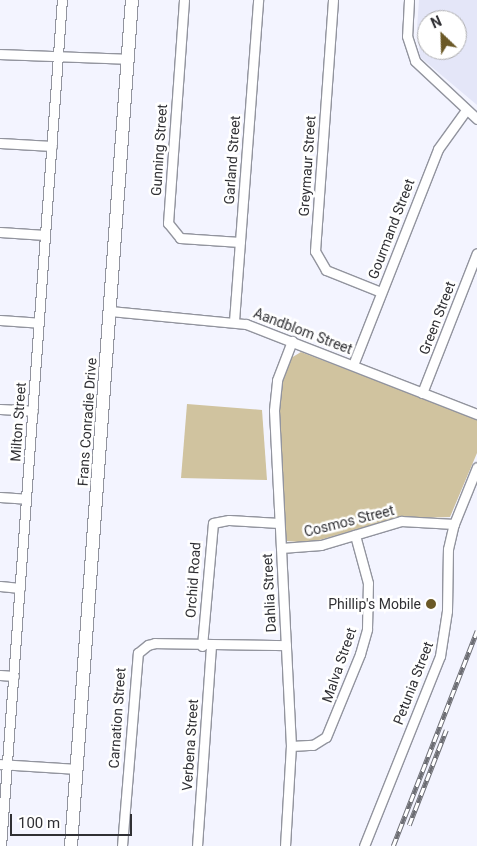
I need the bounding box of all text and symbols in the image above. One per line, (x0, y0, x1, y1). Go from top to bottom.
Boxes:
north arrow (417, 10, 467, 60)
text: N (429, 13, 444, 32)
street label: Gunning Street (147, 103, 171, 197)
street label: Garland Street (221, 115, 243, 205)
street label: Greymaur Street (295, 115, 319, 217)
street label: Gourmand Street (364, 177, 418, 281)
street label: Green Street (415, 279, 459, 357)
street label: Aandblom Street (251, 304, 355, 358)
street label: Frans Conradie Drive (74, 357, 100, 487)
street label: Milton Street (7, 382, 29, 462)
street label: Cosmos Street (302, 502, 396, 540)
street label: Orchid Road (182, 541, 204, 619)
street label: Dahlia Street (259, 553, 279, 633)
place label: Phillip's Mobile (328, 596, 421, 612)
marker: Phillip's Mobile (425, 598, 437, 610)
street label: Malva Street (318, 625, 360, 705)
street label: Petunia Street (389, 639, 437, 727)
street label: Carnation Street (105, 667, 129, 769)
street label: Verbena Street (178, 699, 202, 791)
scale bar (12, 804, 135, 836)
text: 100 m (18, 814, 60, 832)

